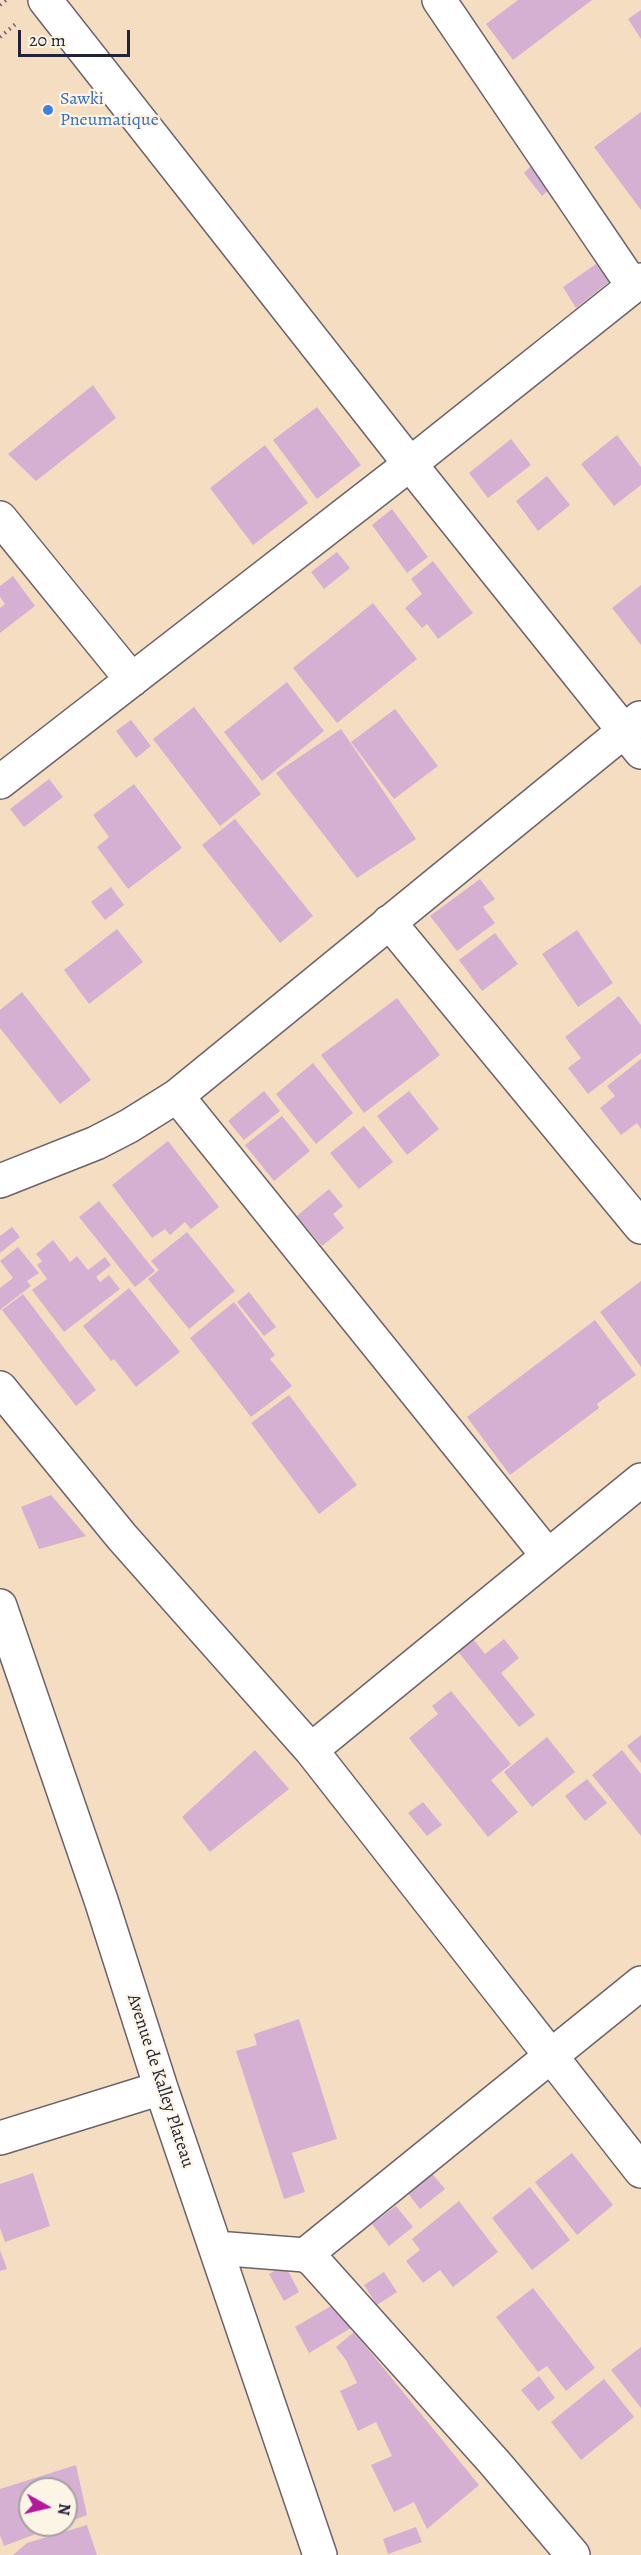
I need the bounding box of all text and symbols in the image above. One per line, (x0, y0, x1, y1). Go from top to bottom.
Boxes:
scale bar (21, 18, 134, 56)
text: 20 m (29, 28, 66, 52)
place label: Sawki Pneumatique (60, 89, 159, 132)
marker: Sawki Pneumatique (41, 103, 55, 117)
street label: Avenue de Kalley Plateau (122, 1991, 198, 2171)
north arrow (18, 2477, 78, 2537)
text: N (52, 2502, 76, 2517)

